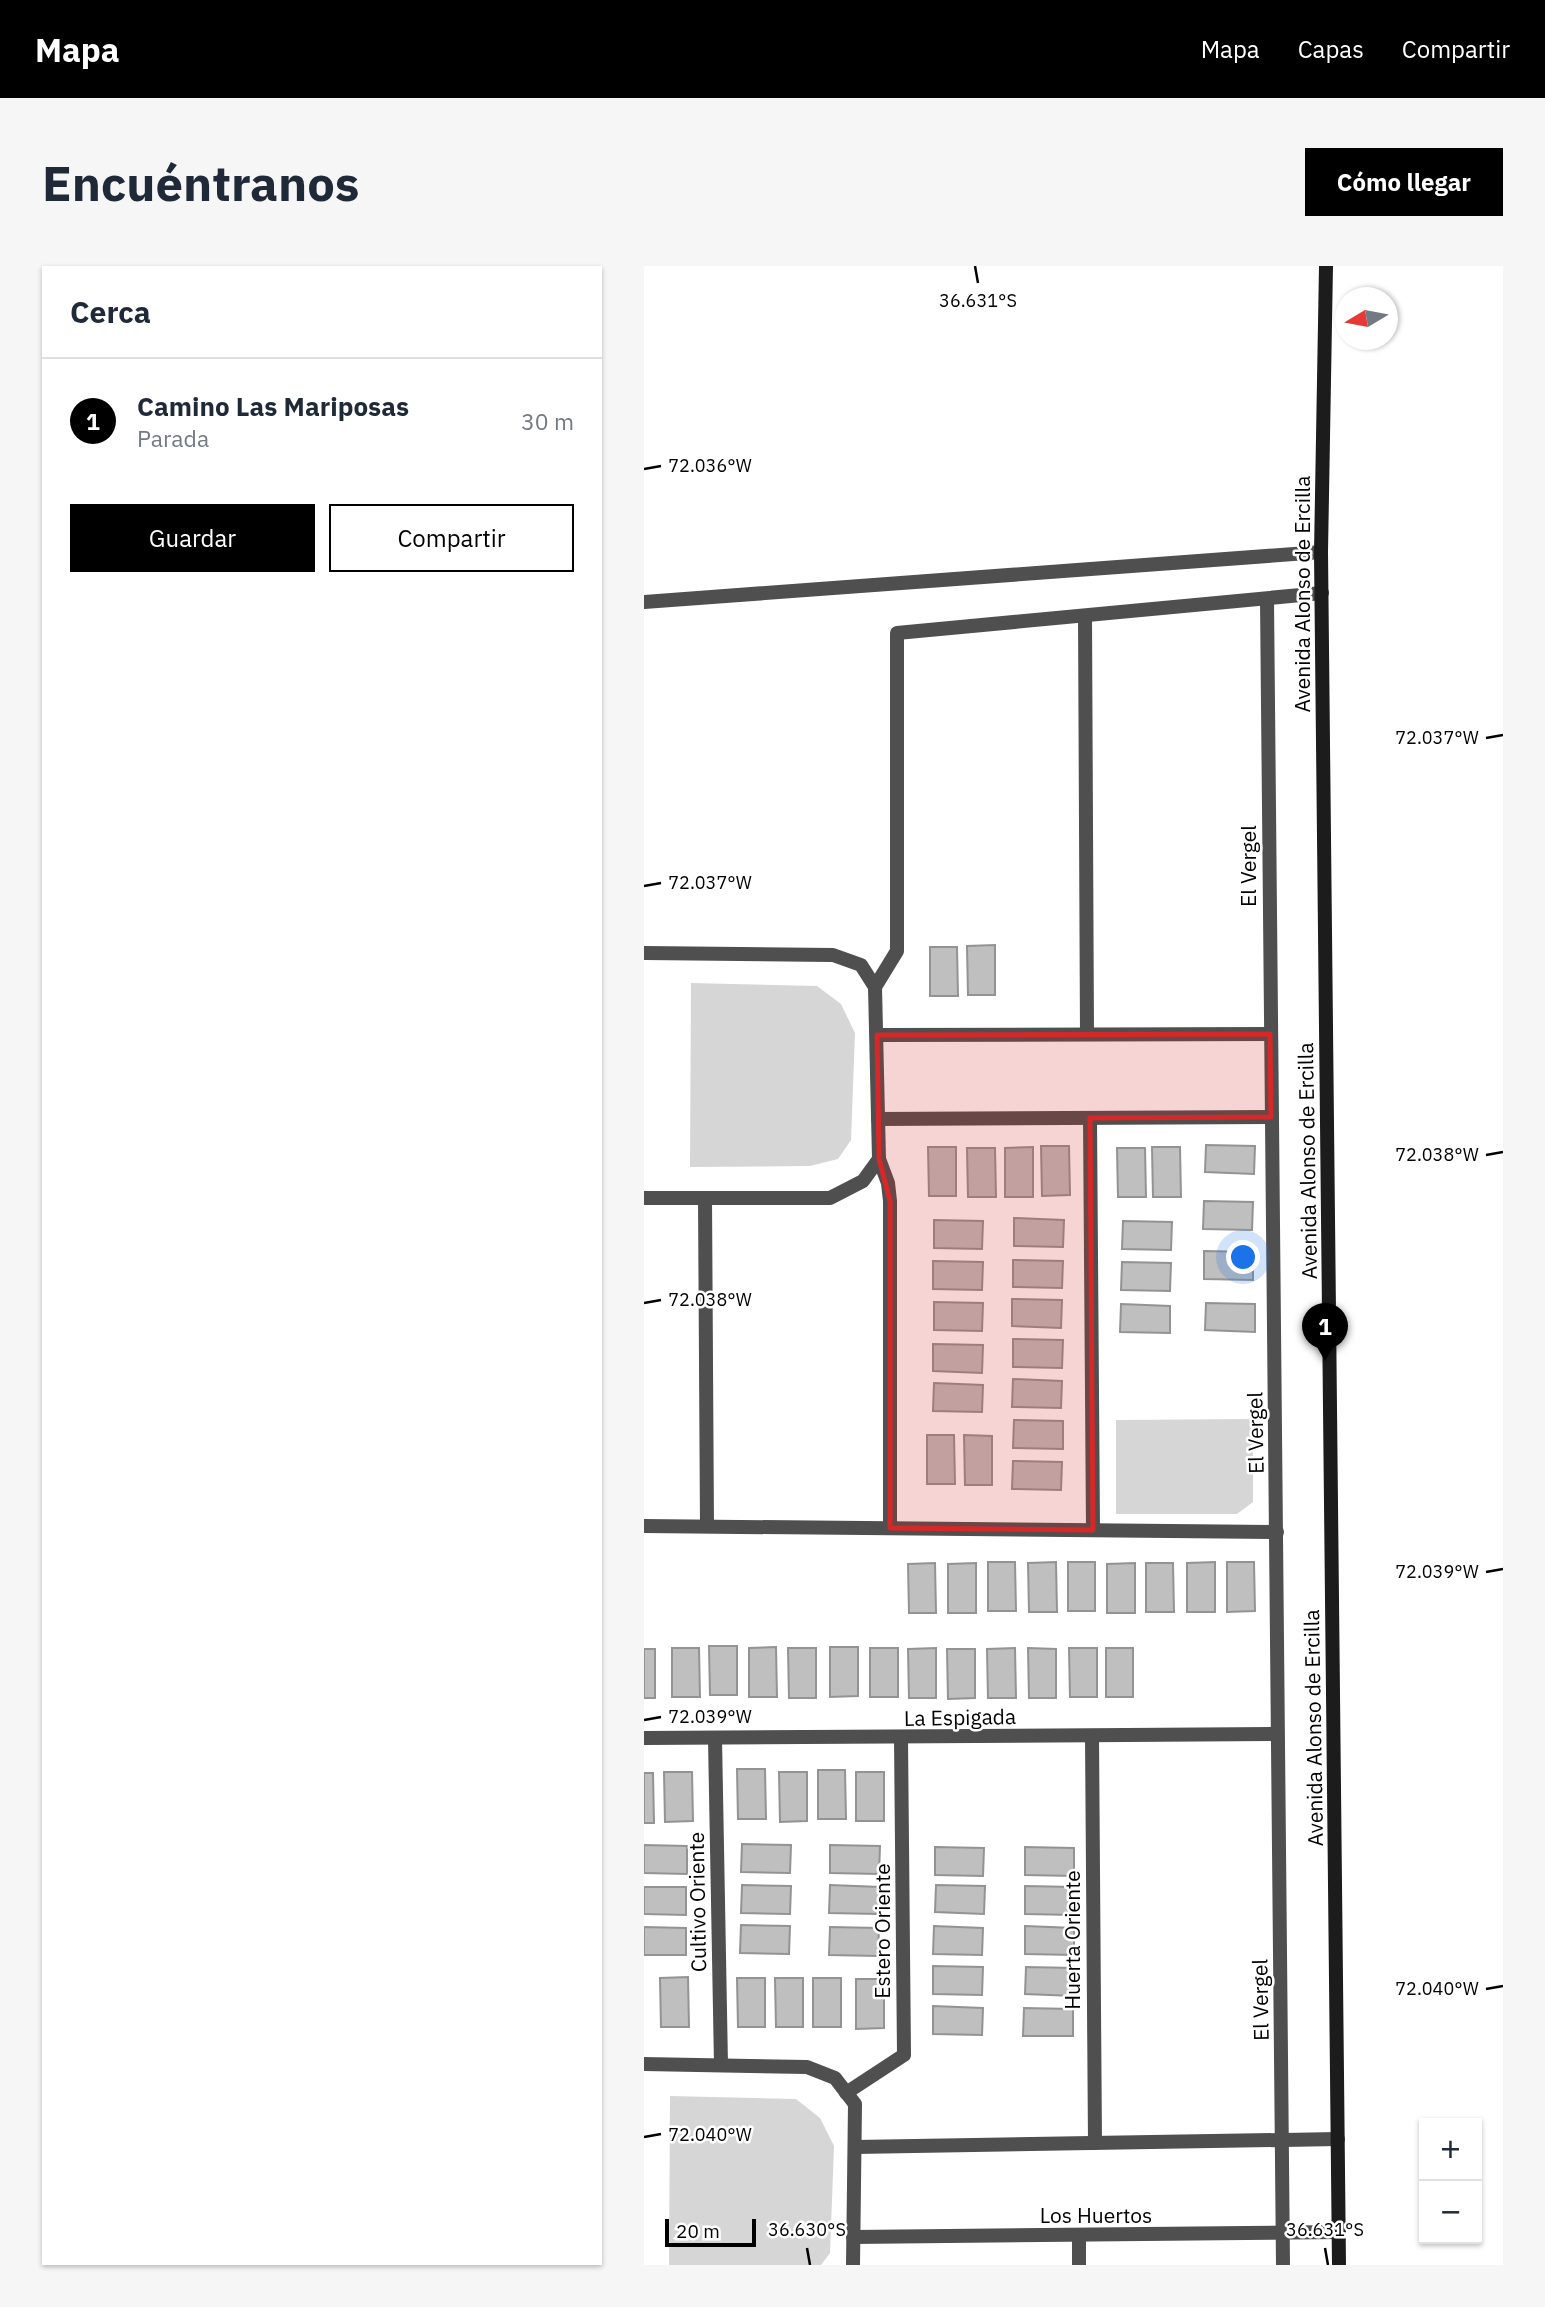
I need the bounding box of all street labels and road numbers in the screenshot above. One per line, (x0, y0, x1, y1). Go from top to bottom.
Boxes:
street label: Avenida Alonso de Ercilla (1288, 476, 1316, 712)
street label: El Vergel (1234, 825, 1262, 907)
street label: Avenida Alonso de Ercilla (1291, 1042, 1323, 1280)
street label: El Vergel (1240, 1391, 1270, 1474)
street label: Avenida Alonso de Ercilla (1297, 1609, 1329, 1847)
street label: La Espigada (904, 1702, 1016, 1732)
street label: Cultivo Oriente (682, 1832, 712, 1972)
street label: Estero Oriente (868, 1863, 896, 1999)
street label: Huerta Oriente (1058, 1870, 1086, 2010)
street label: El Vergel (1245, 1958, 1275, 2041)
street label: Los Huertos (1040, 2201, 1152, 2229)

